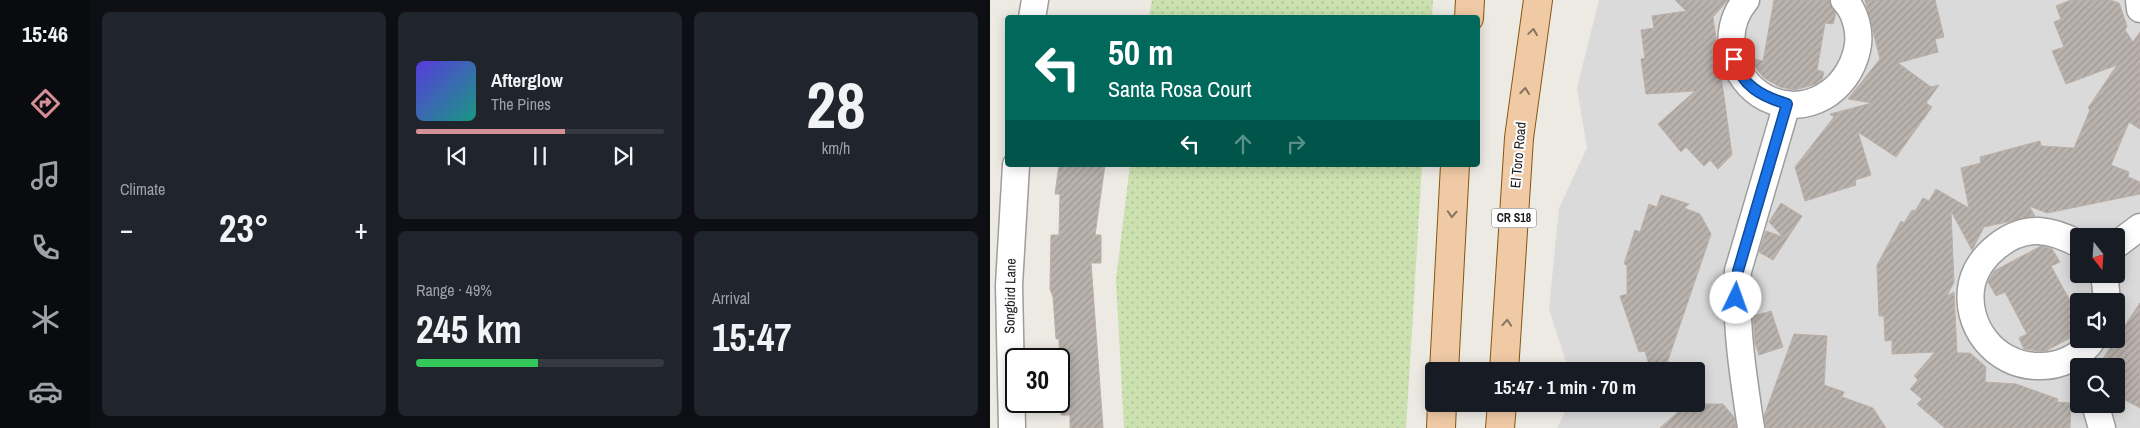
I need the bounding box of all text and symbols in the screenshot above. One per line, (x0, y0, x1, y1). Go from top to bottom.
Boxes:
text: 15:46 (22, 19, 68, 49)
one-way arrow (1527, 28, 1538, 36)
text: 50 m (1108, 29, 1173, 76)
icon: left (1025, 35, 1090, 100)
pin (1713, 38, 1755, 80)
icon: arrive (1720, 45, 1748, 73)
text: 28 (806, 61, 866, 148)
text: Afterglow (491, 67, 563, 93)
text: Santa Rosa Court (1108, 74, 1251, 104)
icon: directions (28, 86, 63, 121)
one-way arrow (1519, 87, 1530, 95)
text: The Pines (491, 93, 551, 115)
street label: El Toro Road (1506, 121, 1530, 189)
icon: left (1176, 130, 1204, 158)
icon: ahead (1229, 130, 1257, 158)
icon: right (1282, 130, 1310, 158)
text: km/h (822, 137, 850, 159)
icon: previous (443, 142, 471, 170)
icon: pause (526, 142, 554, 170)
icon: next (609, 142, 637, 170)
icon: music (28, 158, 63, 193)
text: Climate (120, 178, 165, 200)
text: 23° (219, 203, 269, 254)
road number: CR S18 (1492, 208, 1536, 228)
text: − (120, 210, 133, 248)
text: + (355, 210, 368, 248)
one-way arrow (1447, 210, 1458, 218)
north arrow (2070, 228, 2125, 282)
map controls (2070, 228, 2125, 413)
icon: phone (28, 230, 63, 265)
street label: Songbird Lane (1000, 258, 1020, 334)
position arrow (1709, 271, 1761, 323)
text: Range · 49% (416, 279, 492, 301)
text: Arrival (712, 287, 750, 309)
button: sound (2070, 293, 2125, 348)
icon: climate (28, 302, 63, 337)
text: 245 km (416, 304, 522, 355)
text: 15:47 (712, 312, 792, 363)
one-way arrow (1501, 318, 1512, 326)
speed limit sign: 30 (1005, 348, 1070, 413)
button: search (2070, 358, 2125, 413)
icon: car (28, 374, 63, 409)
text: 15:47 · 1 min · 70 m (1494, 374, 1636, 400)

